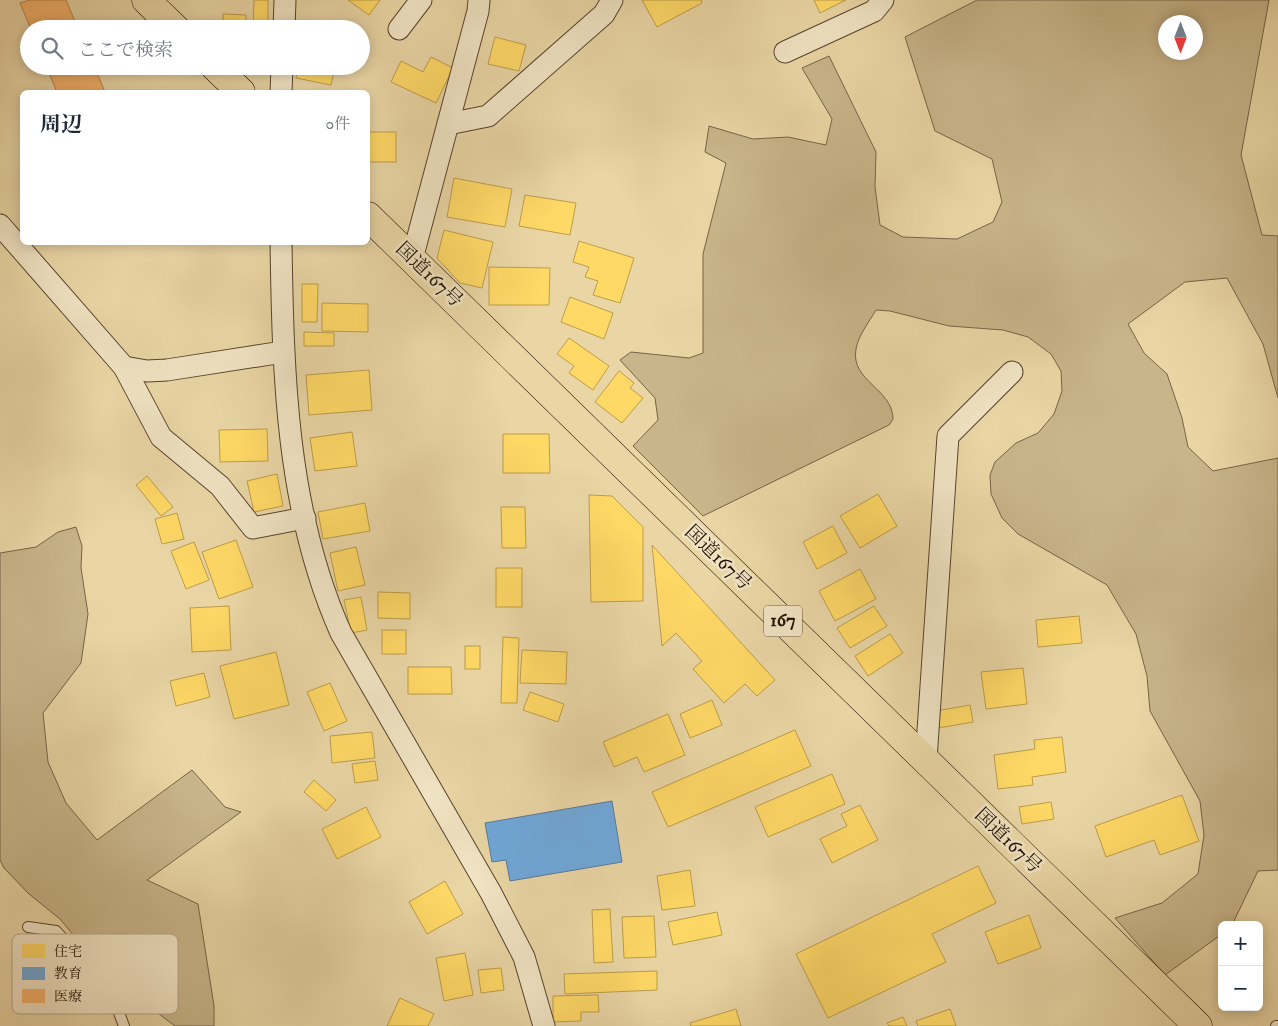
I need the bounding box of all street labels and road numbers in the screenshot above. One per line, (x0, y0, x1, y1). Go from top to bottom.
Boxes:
street label: 国道167号 (391, 238, 467, 312)
street label: 国道167号 (680, 521, 756, 595)
road number: 167 (764, 606, 802, 636)
street label: 国道167号 (970, 804, 1046, 878)

